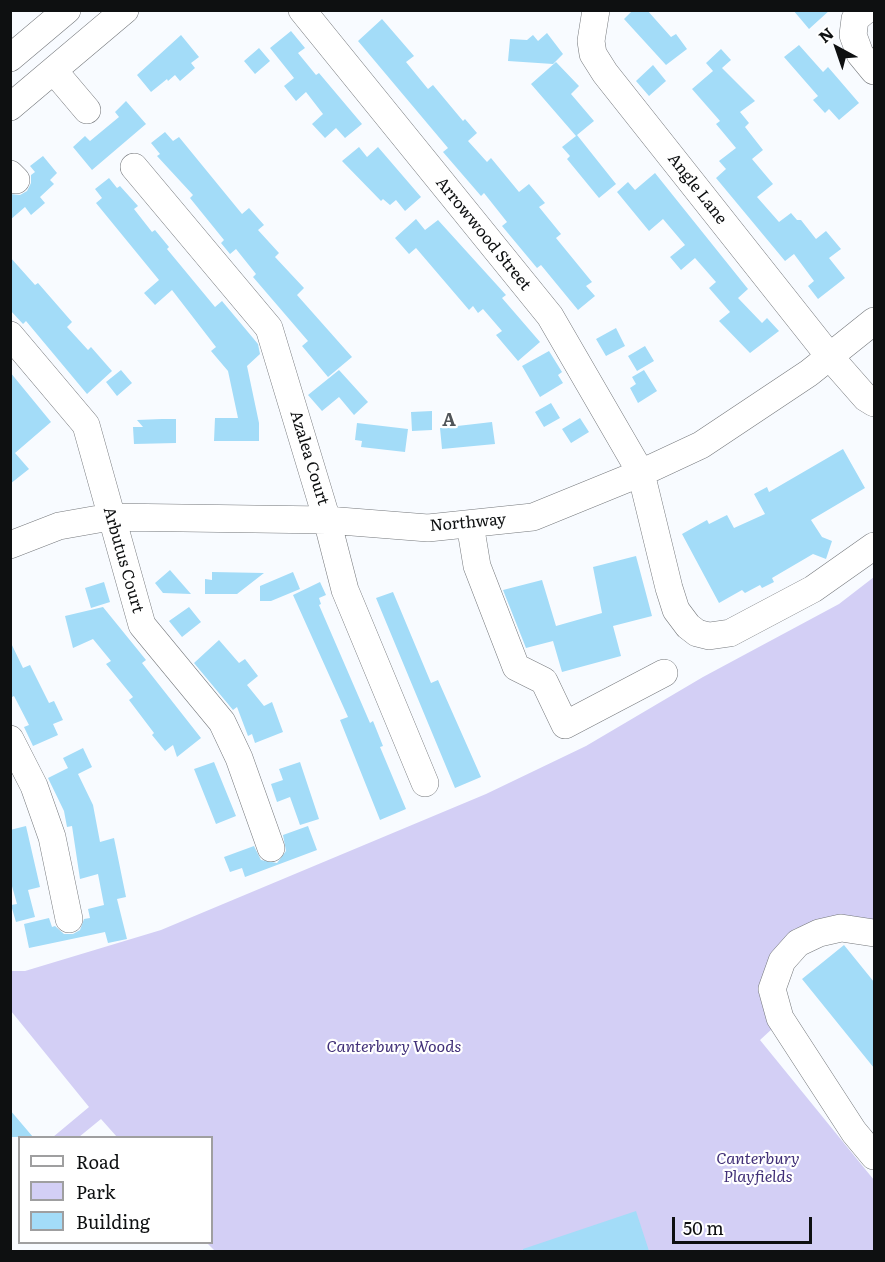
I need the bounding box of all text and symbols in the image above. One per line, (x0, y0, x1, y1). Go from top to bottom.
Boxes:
north arrow (807, 18, 867, 78)
text: N (813, 21, 838, 48)
street label: Angle Lane (663, 150, 731, 228)
street label: Arrowwood Street (431, 173, 535, 295)
street label: Azalea Court (285, 408, 333, 508)
district label: A (442, 410, 456, 432)
street label: Arbutus Court (99, 505, 147, 615)
street label: Northway (429, 510, 507, 536)
park label: Canterbury Woods (327, 1037, 461, 1057)
legend (18, 1136, 213, 1244)
text: Road (76, 1148, 120, 1175)
park label: Canterbury Playfields (716, 1149, 800, 1187)
text: Park (76, 1178, 115, 1205)
scale bar (675, 1205, 814, 1243)
text: Building (76, 1208, 150, 1235)
text: 50 m (683, 1214, 724, 1241)

